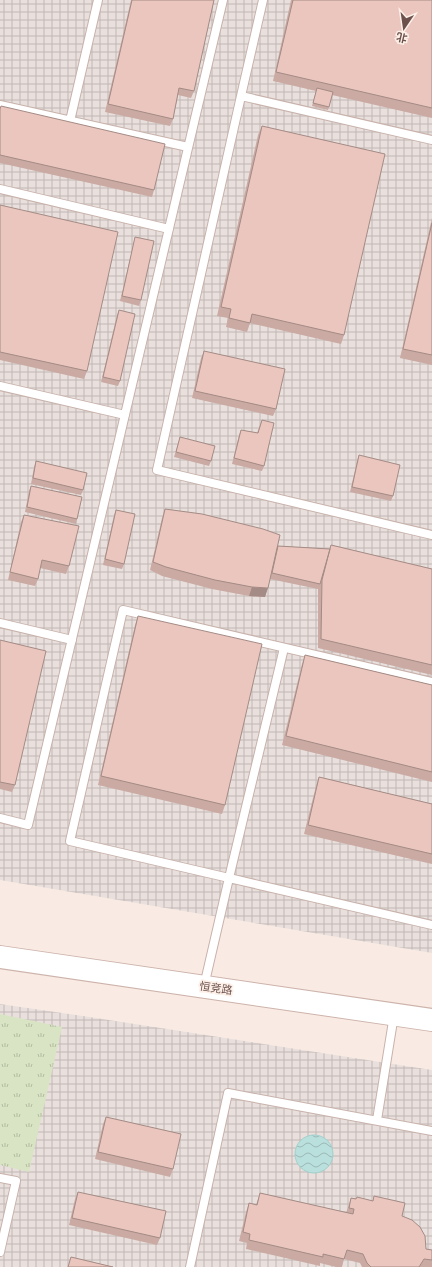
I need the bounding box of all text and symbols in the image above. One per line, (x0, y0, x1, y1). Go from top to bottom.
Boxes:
north arrow (384, 8, 424, 48)
text: 北 (395, 30, 409, 45)
street label: 恒竞路 (199, 980, 233, 997)

